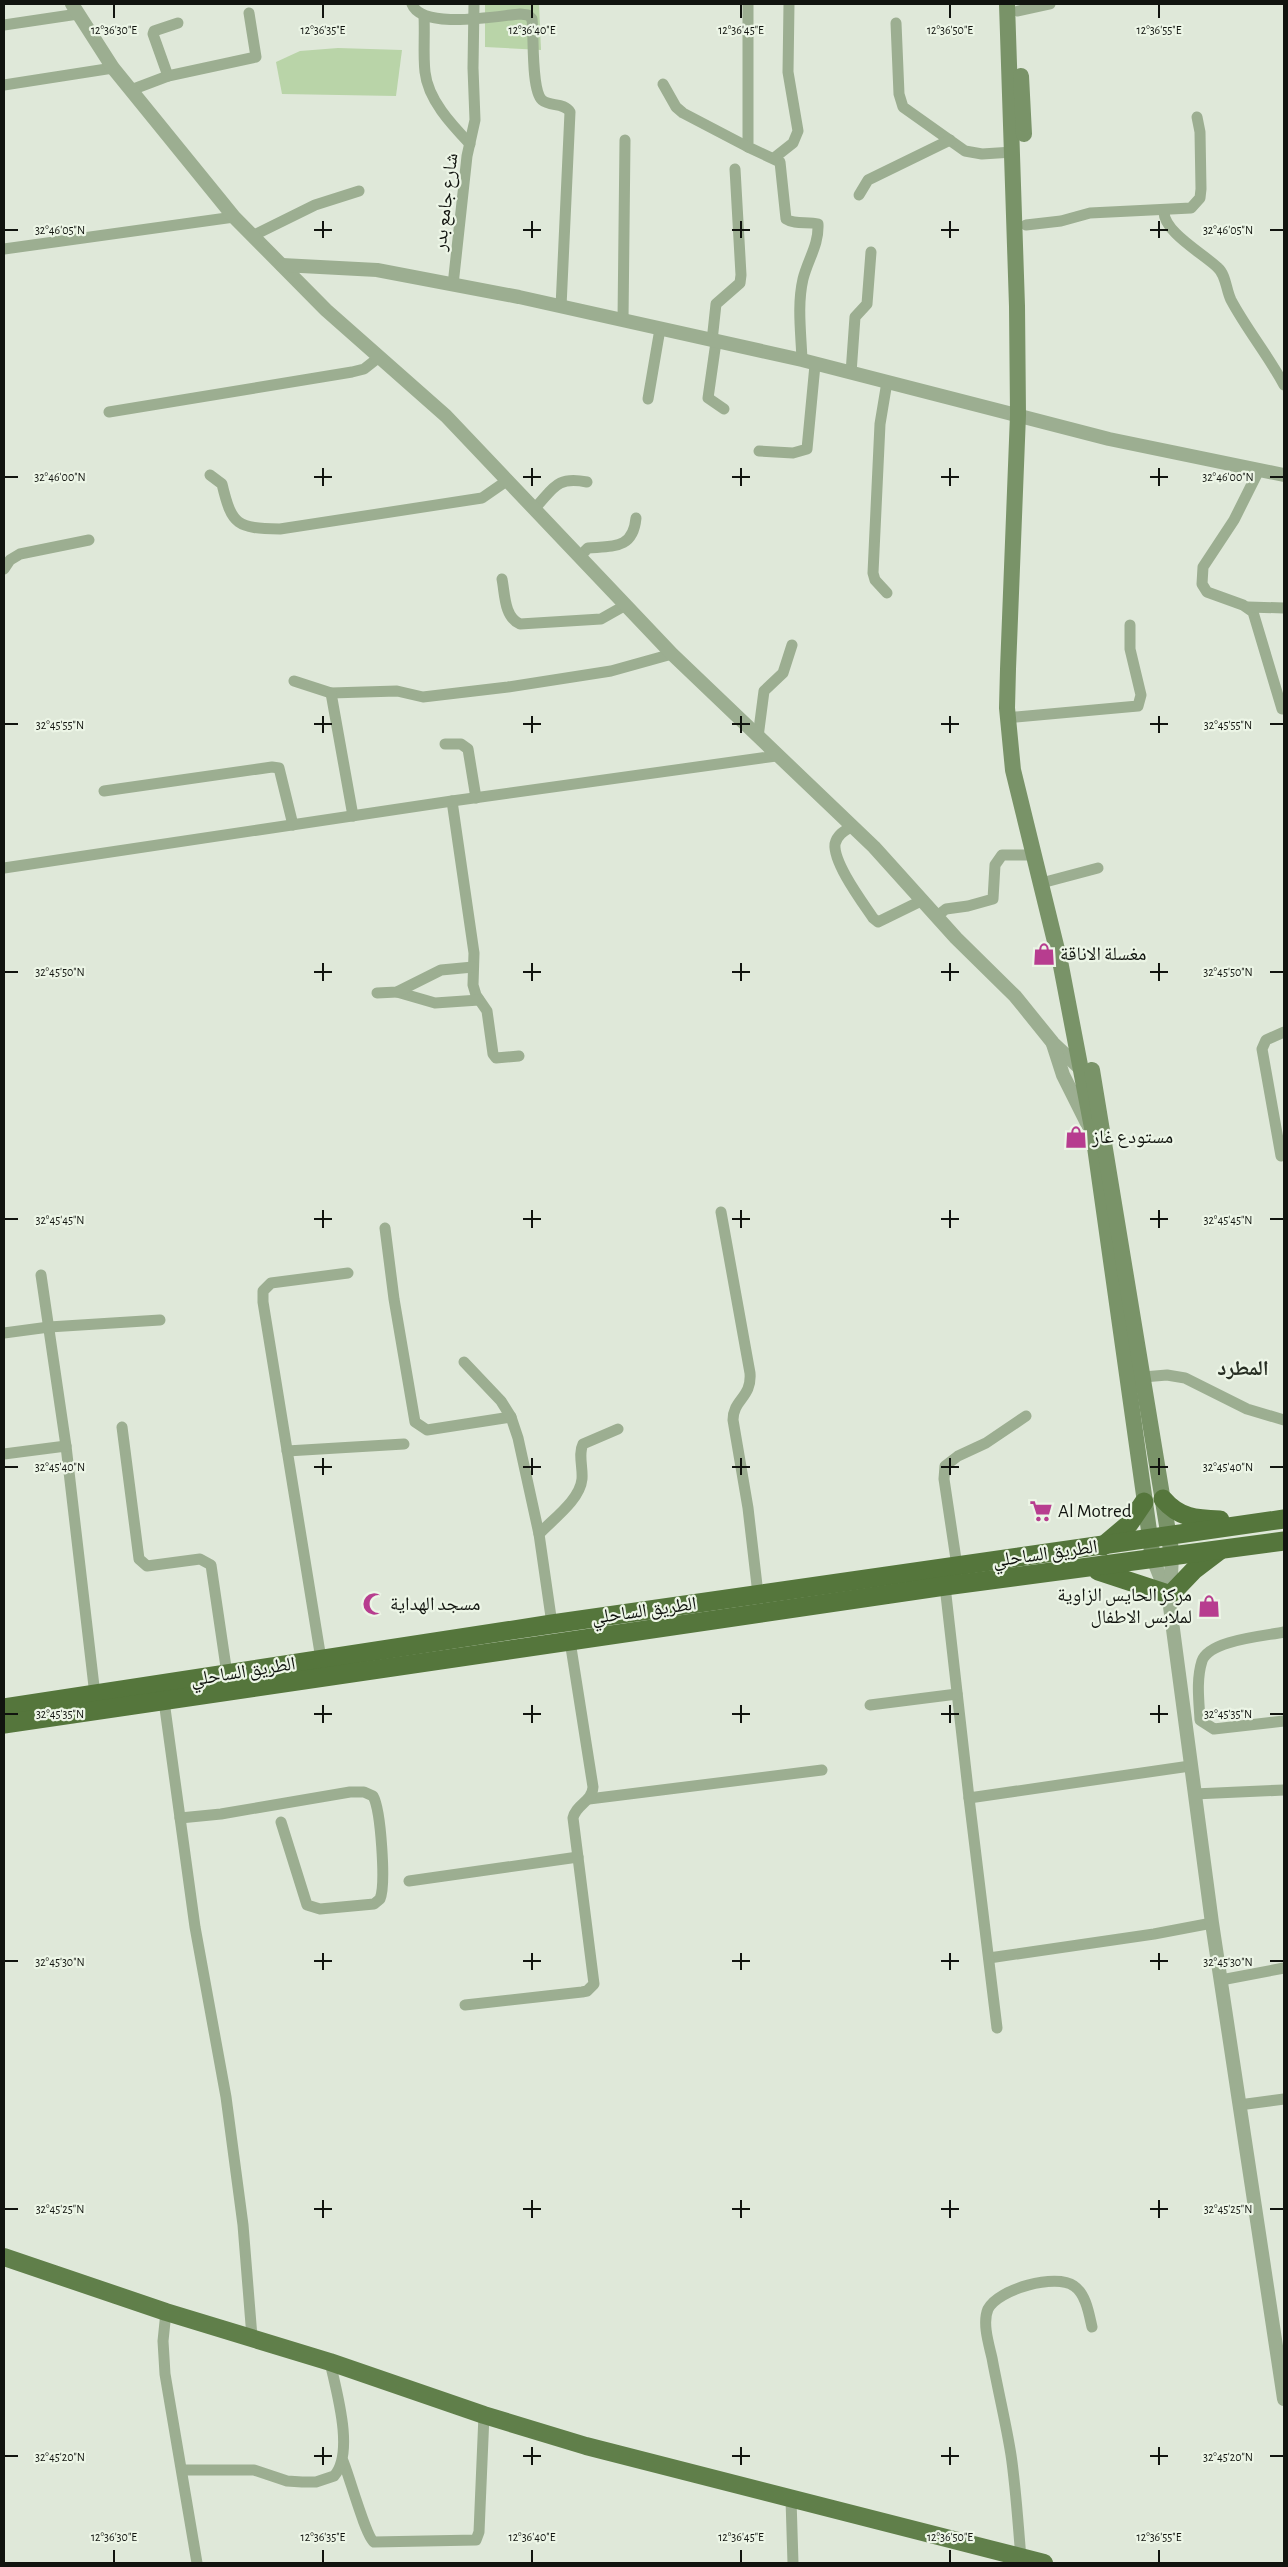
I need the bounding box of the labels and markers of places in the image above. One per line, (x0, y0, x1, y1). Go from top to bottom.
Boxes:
shop icon: مغسلة الاناقة (1031, 941, 1057, 967)
place label: مغسلة الاناقة (1060, 945, 1146, 964)
shop icon: مستودع غاز (1063, 1124, 1089, 1150)
place label: مستودع غاز (1091, 1128, 1173, 1148)
supermarket icon: Al Motred (1028, 1498, 1054, 1524)
place label: Al Motred (1058, 1502, 1132, 1521)
place label: مركز الحايس الزاوية لملابس الاطفال (1057, 1586, 1192, 1628)
mosque icon: مسجد الهداية (361, 1591, 387, 1617)
shop icon: مركز الحايس الزاوية لملابس الاطفال (1196, 1593, 1222, 1619)
place label: مسجد الهداية (390, 1595, 480, 1615)

